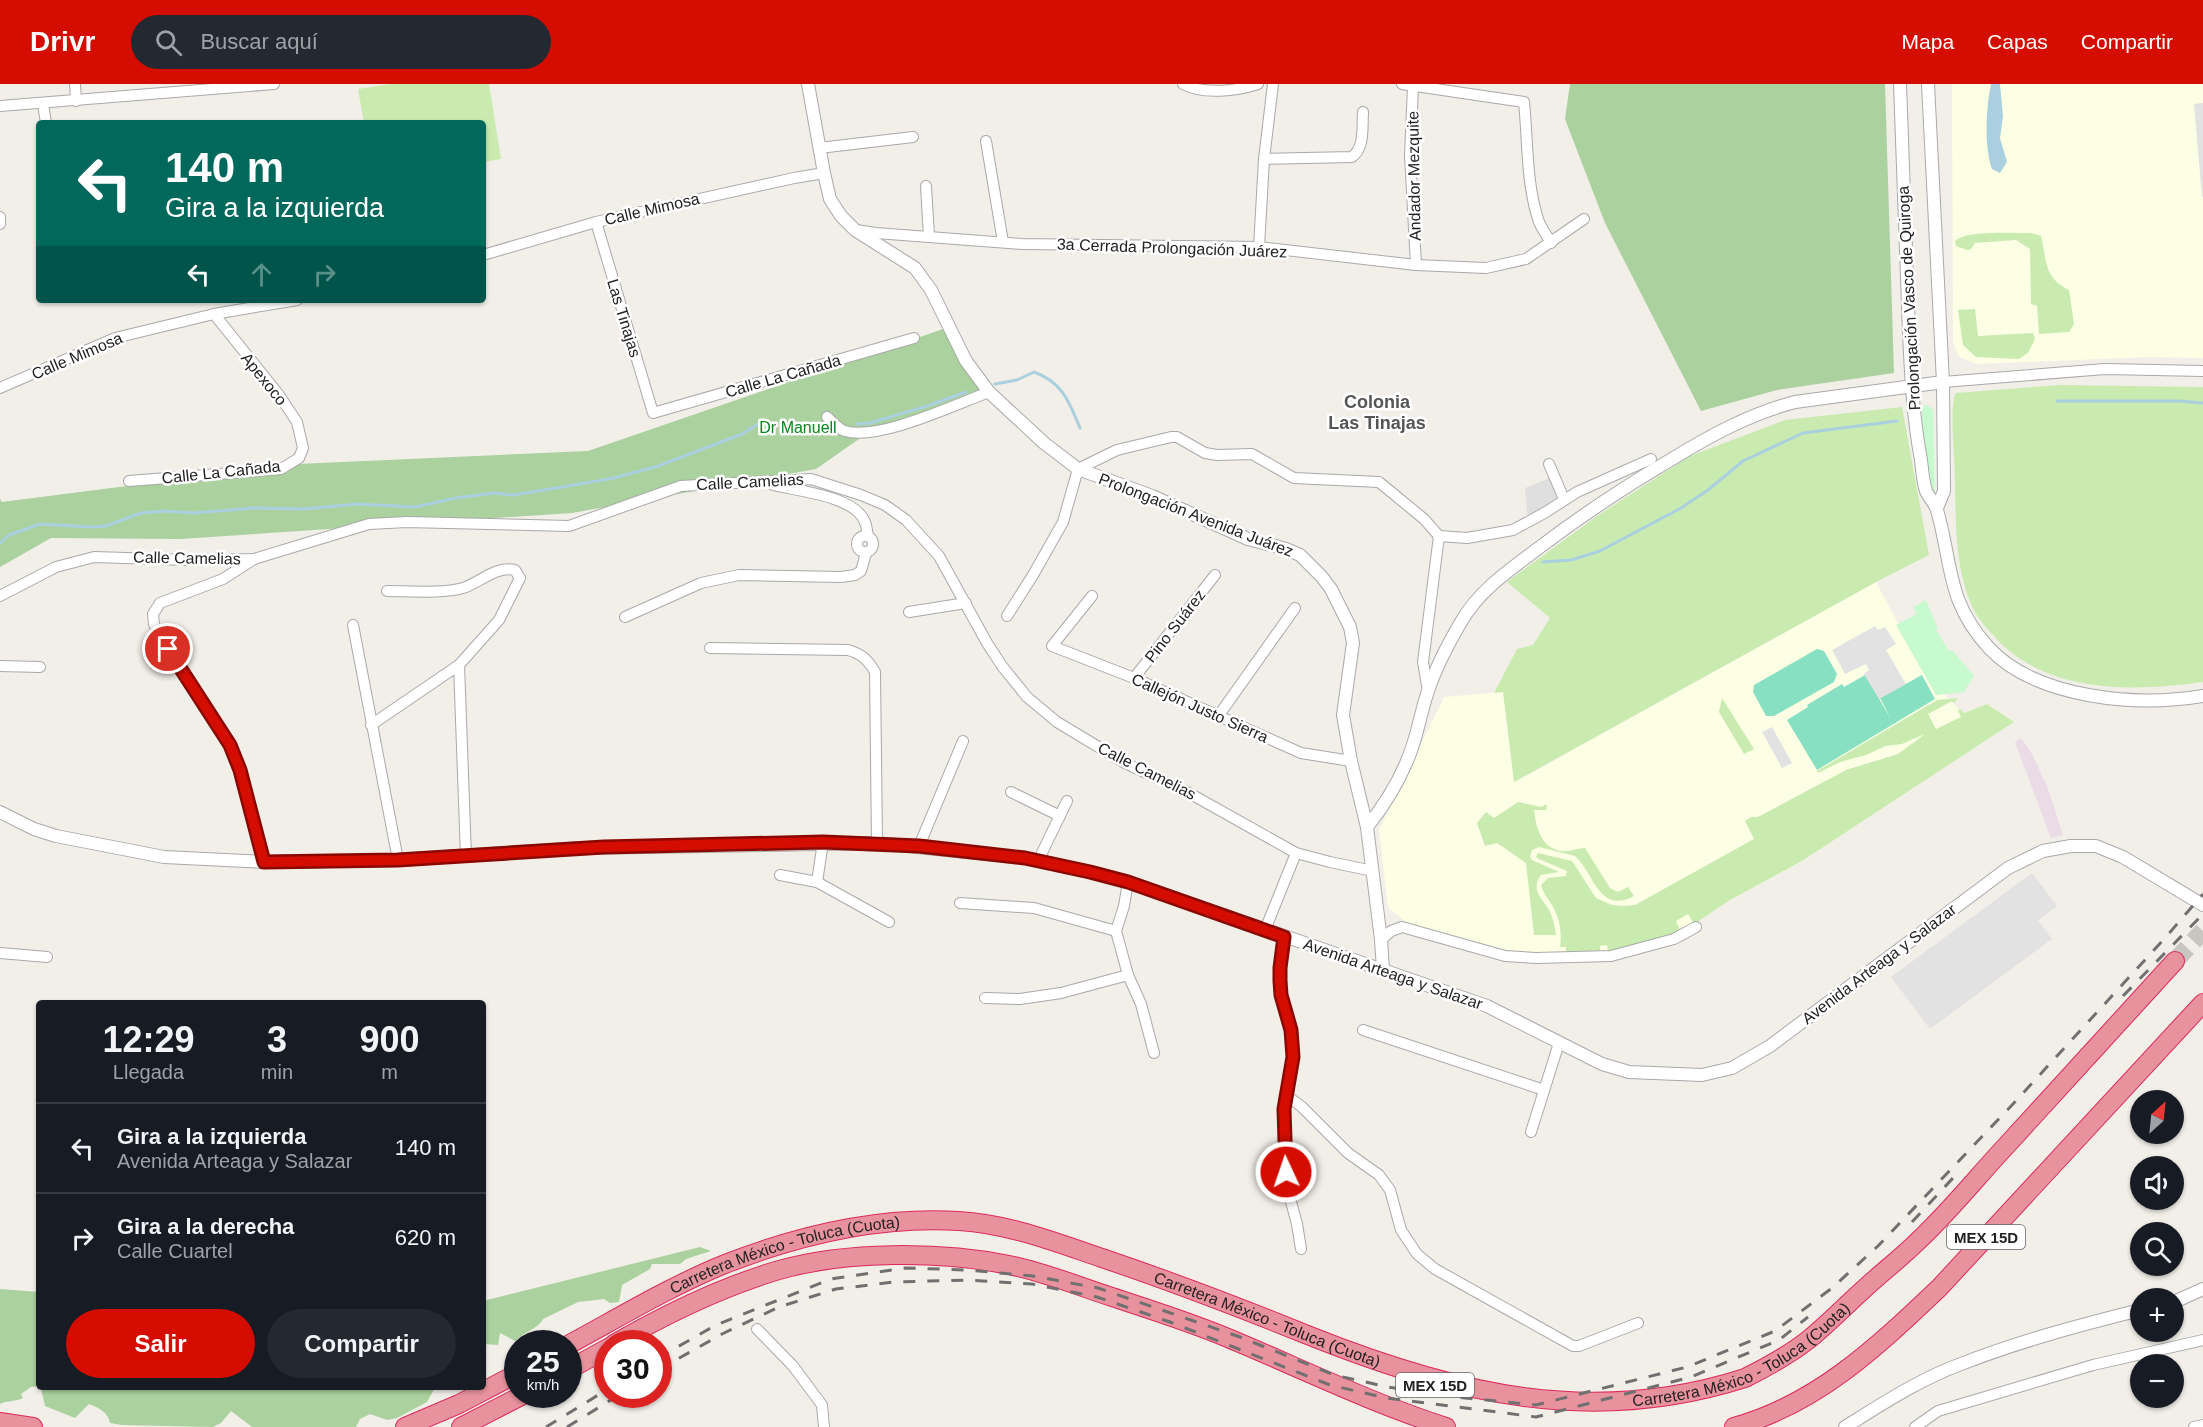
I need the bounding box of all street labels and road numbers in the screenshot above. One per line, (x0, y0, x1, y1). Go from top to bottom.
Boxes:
street label: Andador Mezquite (1404, 111, 1424, 241)
street label: Prolongación Vasco de Quiroga (1895, 185, 1923, 411)
street label: Calle Mimosa (603, 190, 701, 228)
street label: 3a Cerrada Prolongación Juárez (1057, 235, 1287, 261)
street label: Las Tinajas (604, 277, 644, 359)
street label: Calle Mimosa (29, 329, 125, 383)
street label: Apexoco (238, 349, 290, 409)
street label: Calle La Cañada (723, 351, 843, 401)
street label: Calle La Cañada (161, 457, 281, 487)
street label: Prolongación Avenida Juárez (1096, 470, 1296, 560)
street label: Calle Camelias (696, 471, 804, 493)
street label: Calle Camelias (133, 549, 241, 567)
street label: Pino Suárez (1141, 586, 1209, 666)
street label: Callejón Justo Sierra (1129, 670, 1271, 746)
street label: Calle Camelias (1095, 739, 1199, 803)
street label: Avenida Arteaga y Salazar (1799, 900, 1960, 1027)
street label: Avenida Arteaga y Salazar (1301, 935, 1485, 1013)
street label: Carretera México - Toluca (Cuota) (667, 1213, 901, 1297)
road number: MEX 15D (1947, 1225, 2025, 1249)
street label: Carretera México - Toluca (Cuota) (1152, 1268, 1383, 1370)
street label: Carretera México - Toluca (Cuota) (1632, 1299, 1853, 1409)
road number: MEX 15D (1396, 1373, 1474, 1397)

